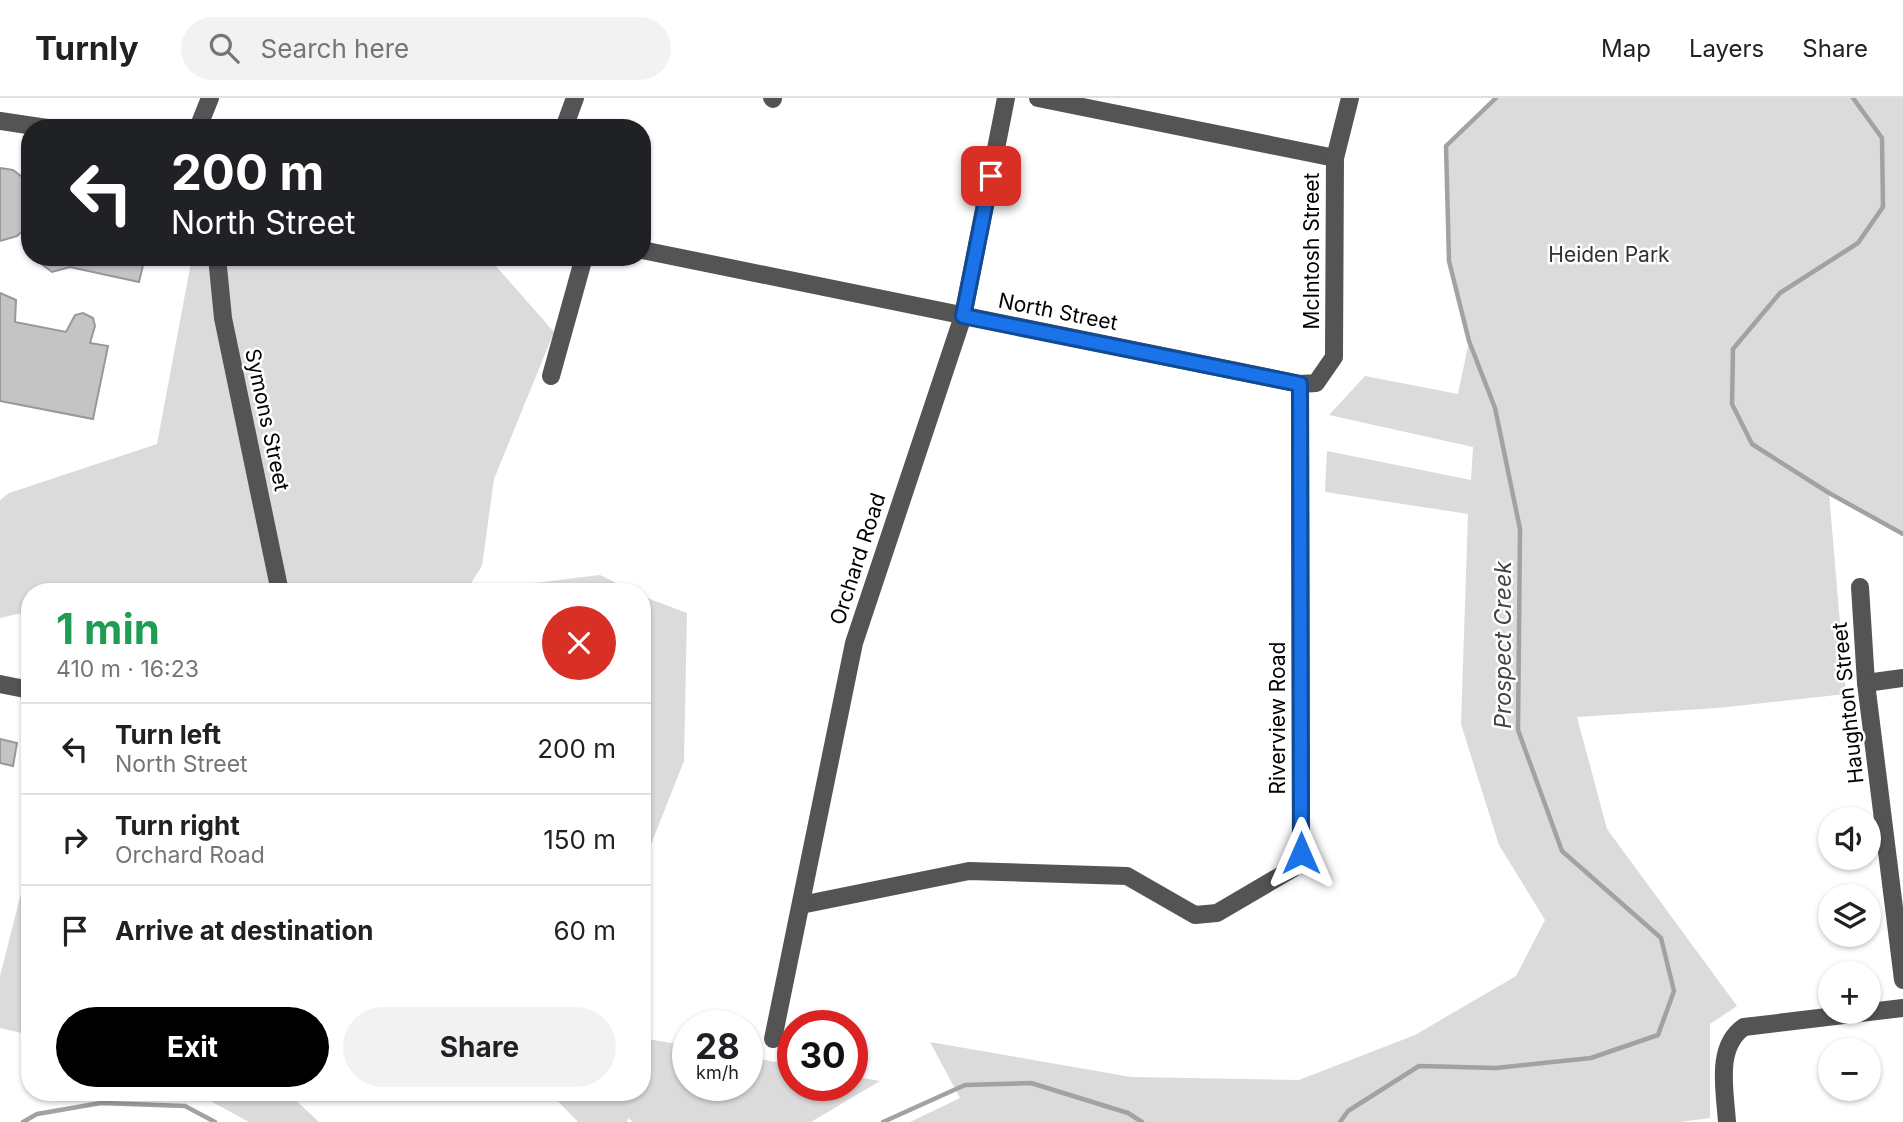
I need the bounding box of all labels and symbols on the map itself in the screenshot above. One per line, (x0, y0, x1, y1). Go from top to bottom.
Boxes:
pin (961, 146, 1021, 206)
street label: McIntosh Street (1299, 172, 1324, 329)
park label: Heiden Park (1548, 242, 1670, 267)
street label: North Street (996, 288, 1120, 335)
street label: Symons Street (240, 346, 295, 493)
street label: Orchard Road (824, 490, 891, 628)
water label: Prospect Creek (1489, 561, 1517, 729)
street label: Haughton Street (1827, 621, 1868, 785)
street label: Riverview Road (1265, 642, 1290, 794)
position arrow (1264, 816, 1338, 890)
speed limit sign: 30 (777, 1010, 868, 1101)

